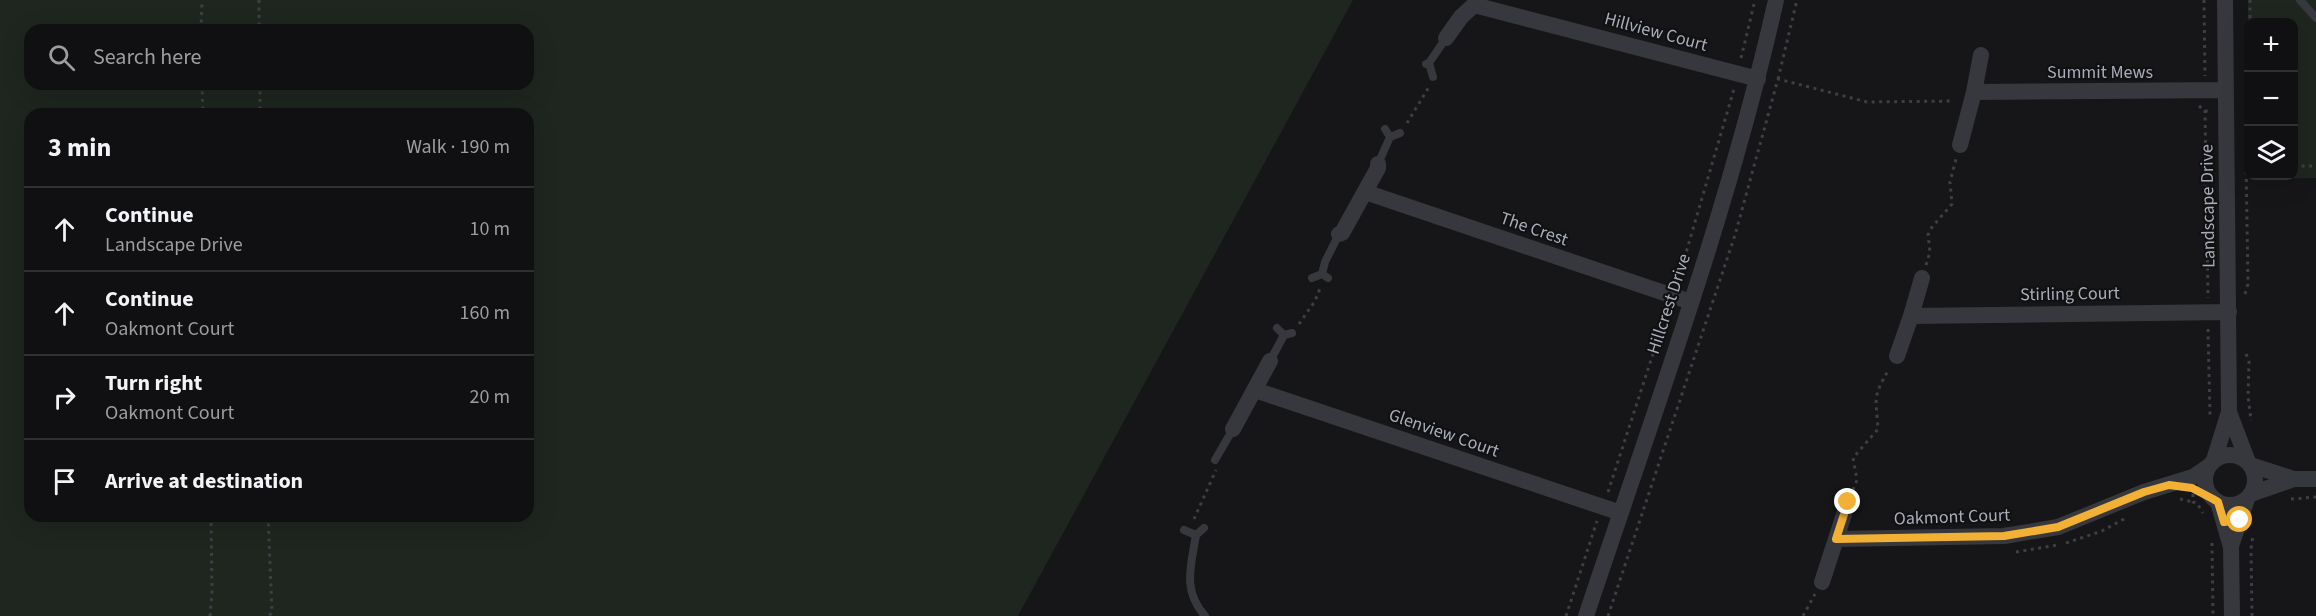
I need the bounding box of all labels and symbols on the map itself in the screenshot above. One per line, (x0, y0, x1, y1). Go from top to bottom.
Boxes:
street label: Hillview Court (1602, 6, 1710, 58)
street label: Summit Mews (2047, 60, 2153, 85)
street label: Landscape Drive (2194, 144, 2222, 268)
street label: The Crest (1497, 206, 1571, 252)
street label: Hillcrest Drive (1641, 250, 1697, 358)
street label: Stirling Court (2020, 281, 2120, 307)
street label: Glenview Court (1386, 402, 1502, 464)
route end (1834, 488, 1860, 514)
street label: Oakmont Court (1893, 502, 2011, 532)
route start (2226, 506, 2252, 532)

